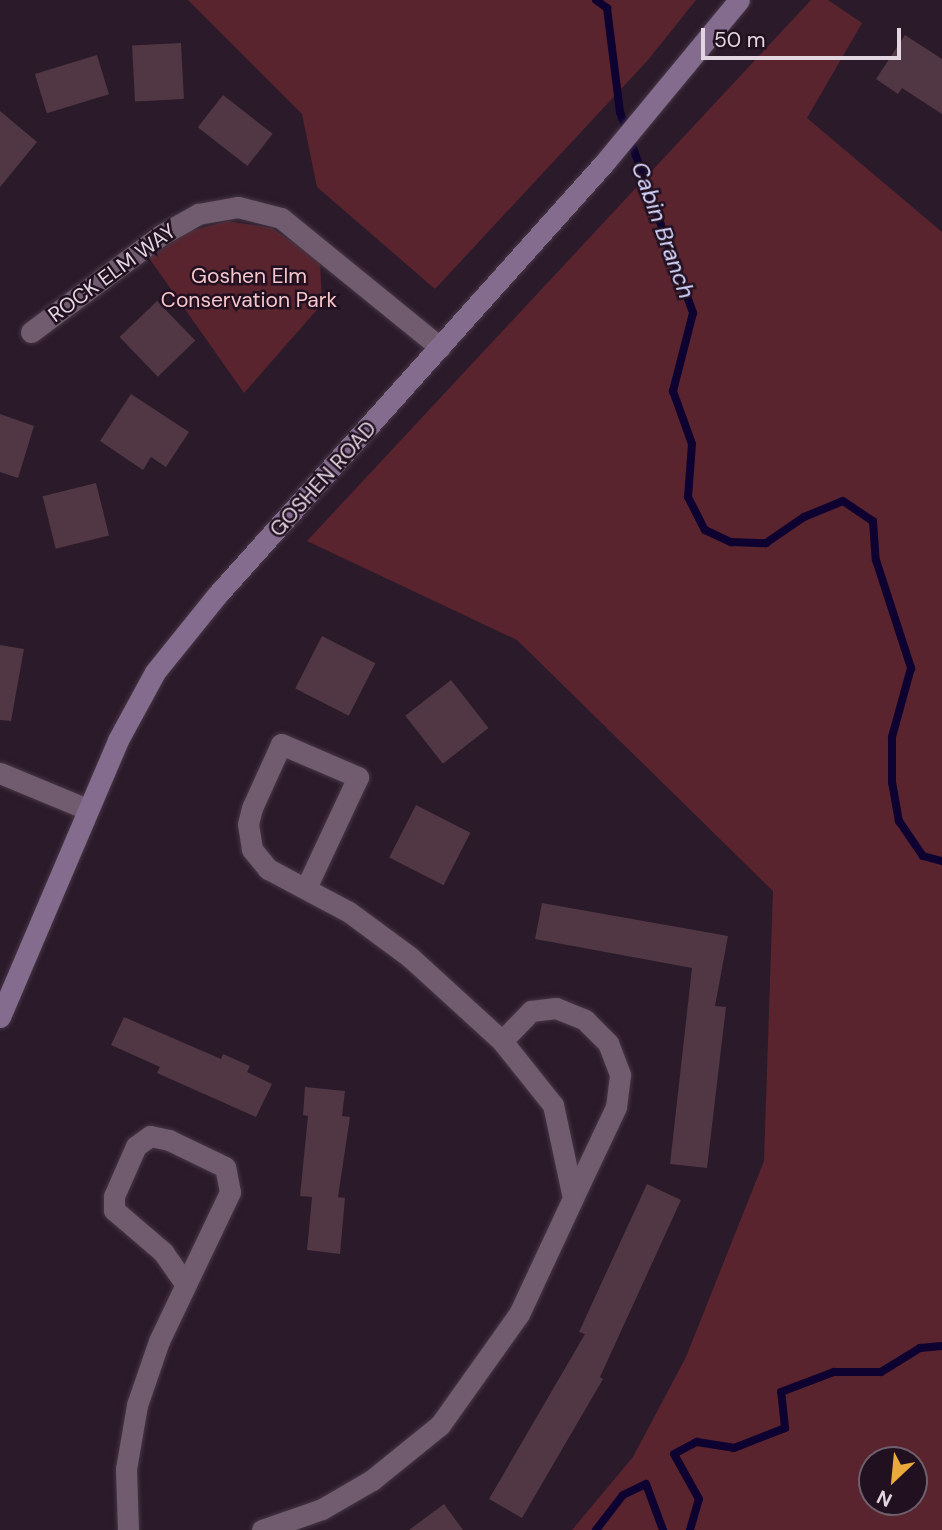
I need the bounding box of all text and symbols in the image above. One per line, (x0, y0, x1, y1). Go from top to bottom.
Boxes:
scale bar (704, 14, 904, 58)
text: 50 m (714, 26, 765, 54)
water label: Cabin Branch (625, 158, 701, 302)
street label: ROCK ELM WAY (43, 218, 181, 328)
park label: Goshen Elm Conservation Park (161, 263, 337, 313)
street label: GOSHEN ROAD (265, 416, 381, 542)
north arrow (858, 1446, 928, 1516)
text: N (873, 1484, 896, 1513)

